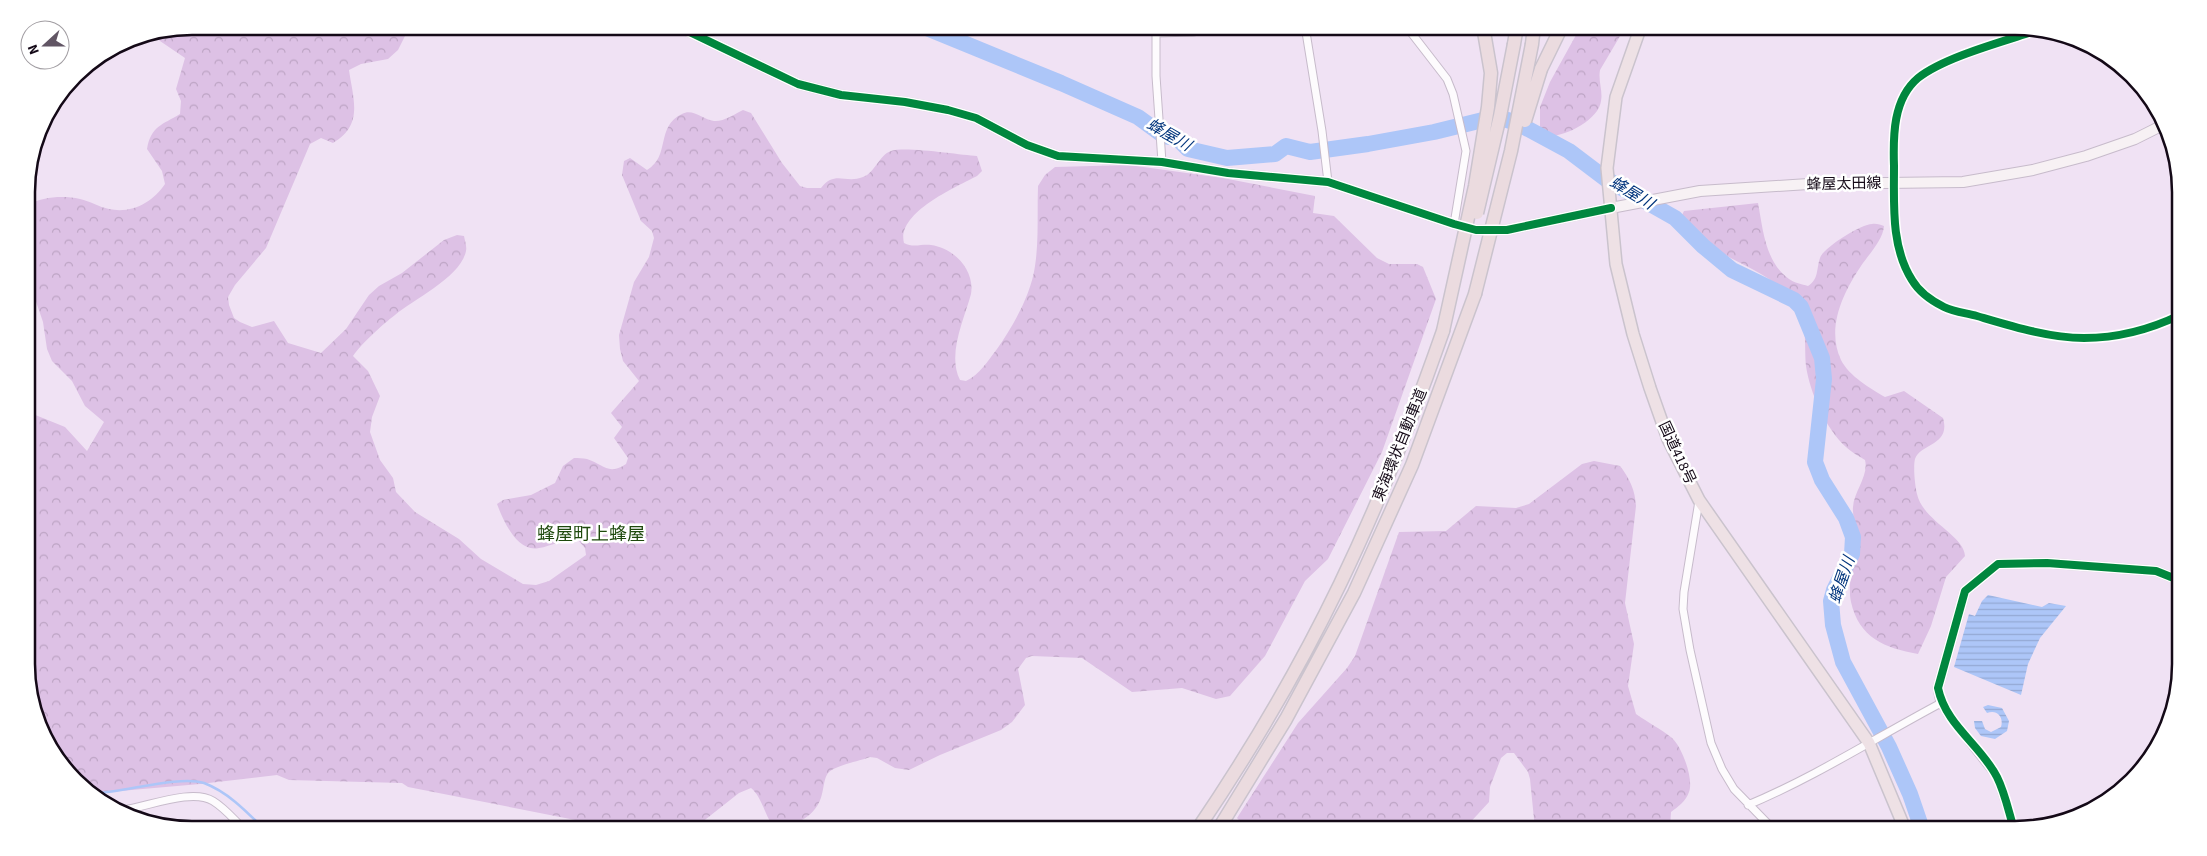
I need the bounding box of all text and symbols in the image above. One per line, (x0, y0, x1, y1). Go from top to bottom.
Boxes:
north arrow (20, 20, 70, 70)
text: N (23, 41, 45, 57)
water label: 蜂屋川 (1143, 113, 1197, 158)
water label: 蜂屋川 (1606, 171, 1660, 216)
street label: 蜂屋太田線 (1806, 173, 1882, 195)
street label: 東海環状自動車道 (1368, 385, 1432, 505)
street label: 国道418号 (1653, 418, 1701, 488)
district label: 蜂屋町上蜂屋 (537, 522, 645, 547)
water label: 蜂屋川 (1824, 552, 1861, 606)

